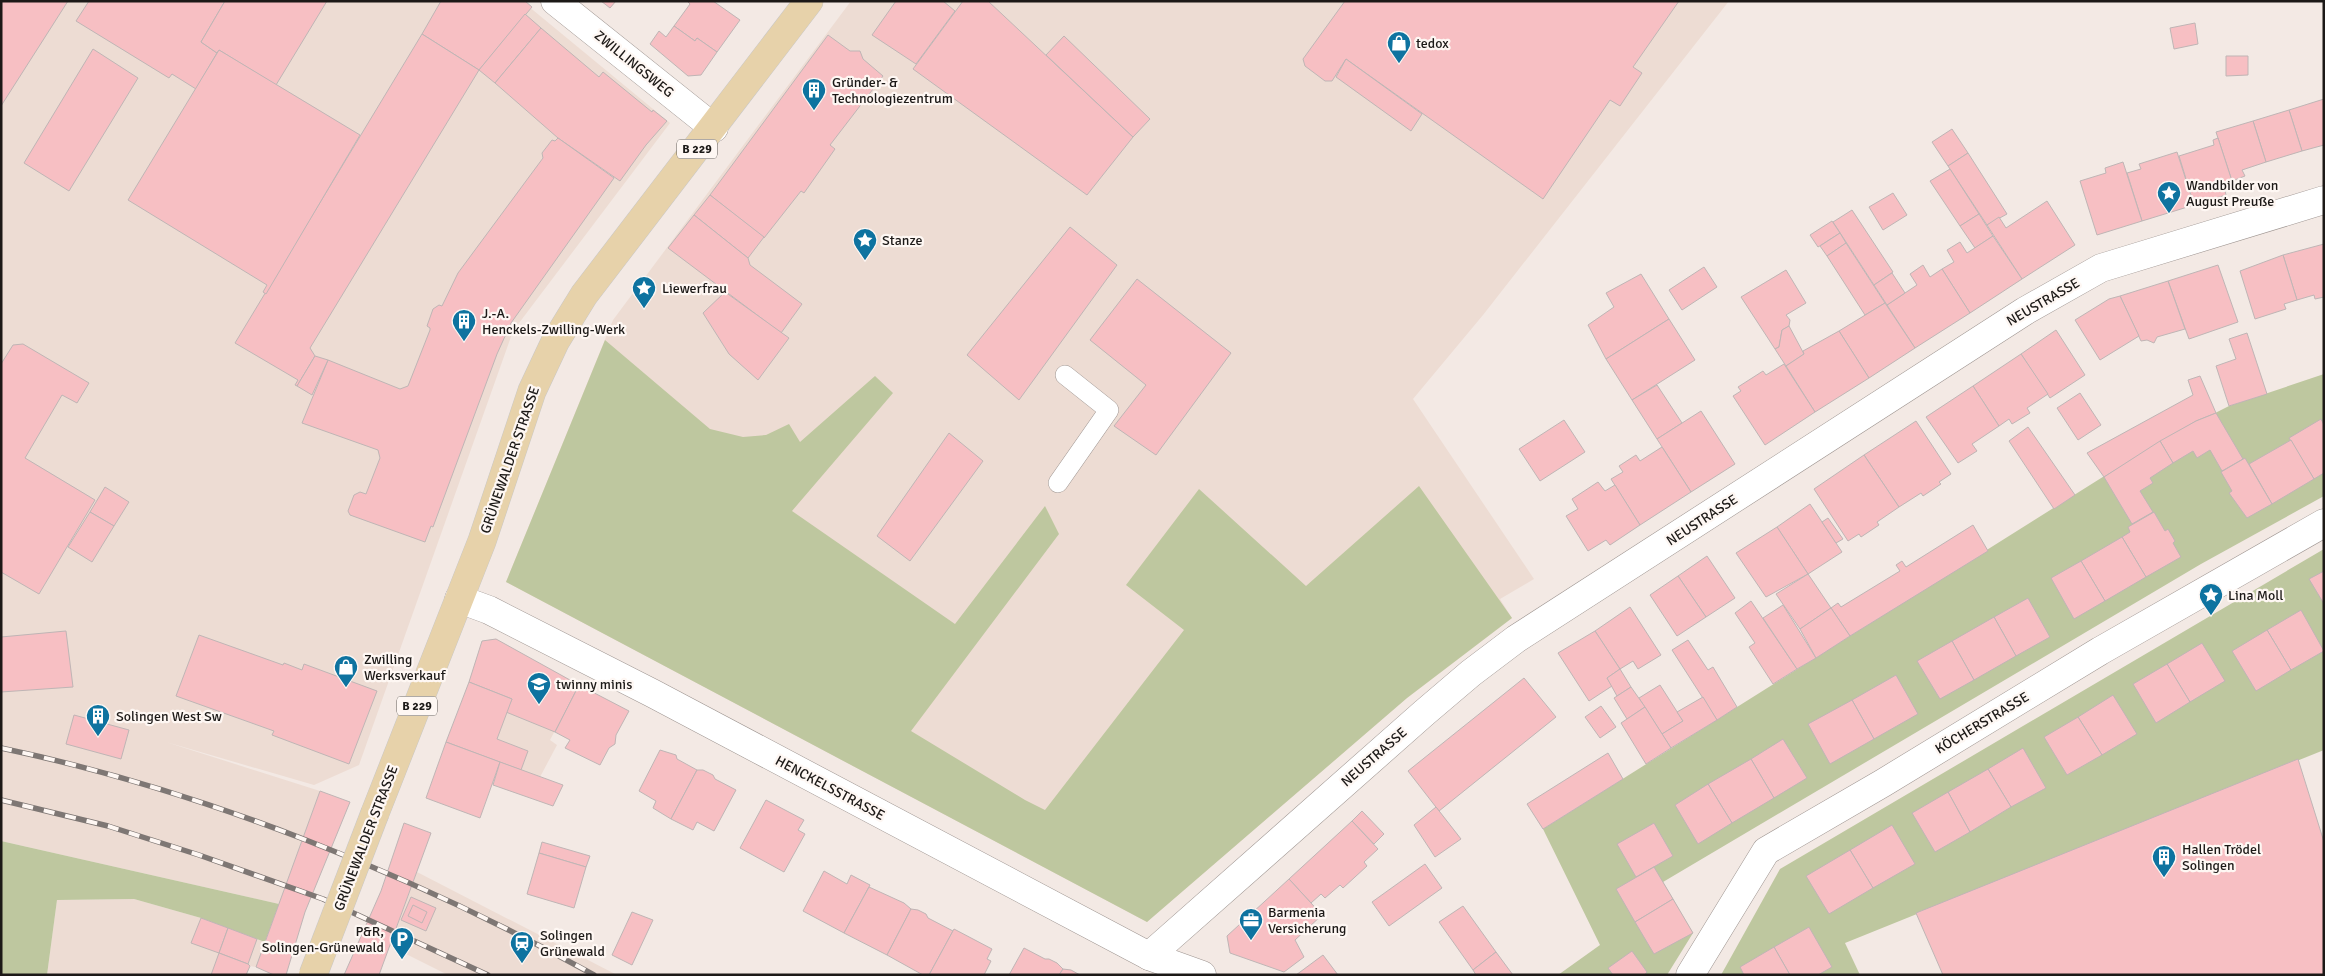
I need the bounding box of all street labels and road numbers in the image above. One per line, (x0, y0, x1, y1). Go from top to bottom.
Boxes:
street label: ZWILLINGSWEG (591, 27, 677, 101)
road number: B 229 (677, 140, 717, 158)
street label: NEUSTRASSE (2003, 274, 2083, 330)
street label: GRÜNEWALDER STRASSE (477, 384, 543, 536)
street label: NEUSTRASSE (1663, 491, 1741, 549)
street label: KÖCHERSTRASSE (1932, 688, 2032, 758)
road number: B 229 (397, 696, 437, 716)
street label: NEUSTRASSE (1338, 724, 1410, 790)
street label: HENCKELSSTRASSE (772, 752, 888, 824)
street label: GRÜNEWALDER STRASSE (330, 763, 402, 913)

